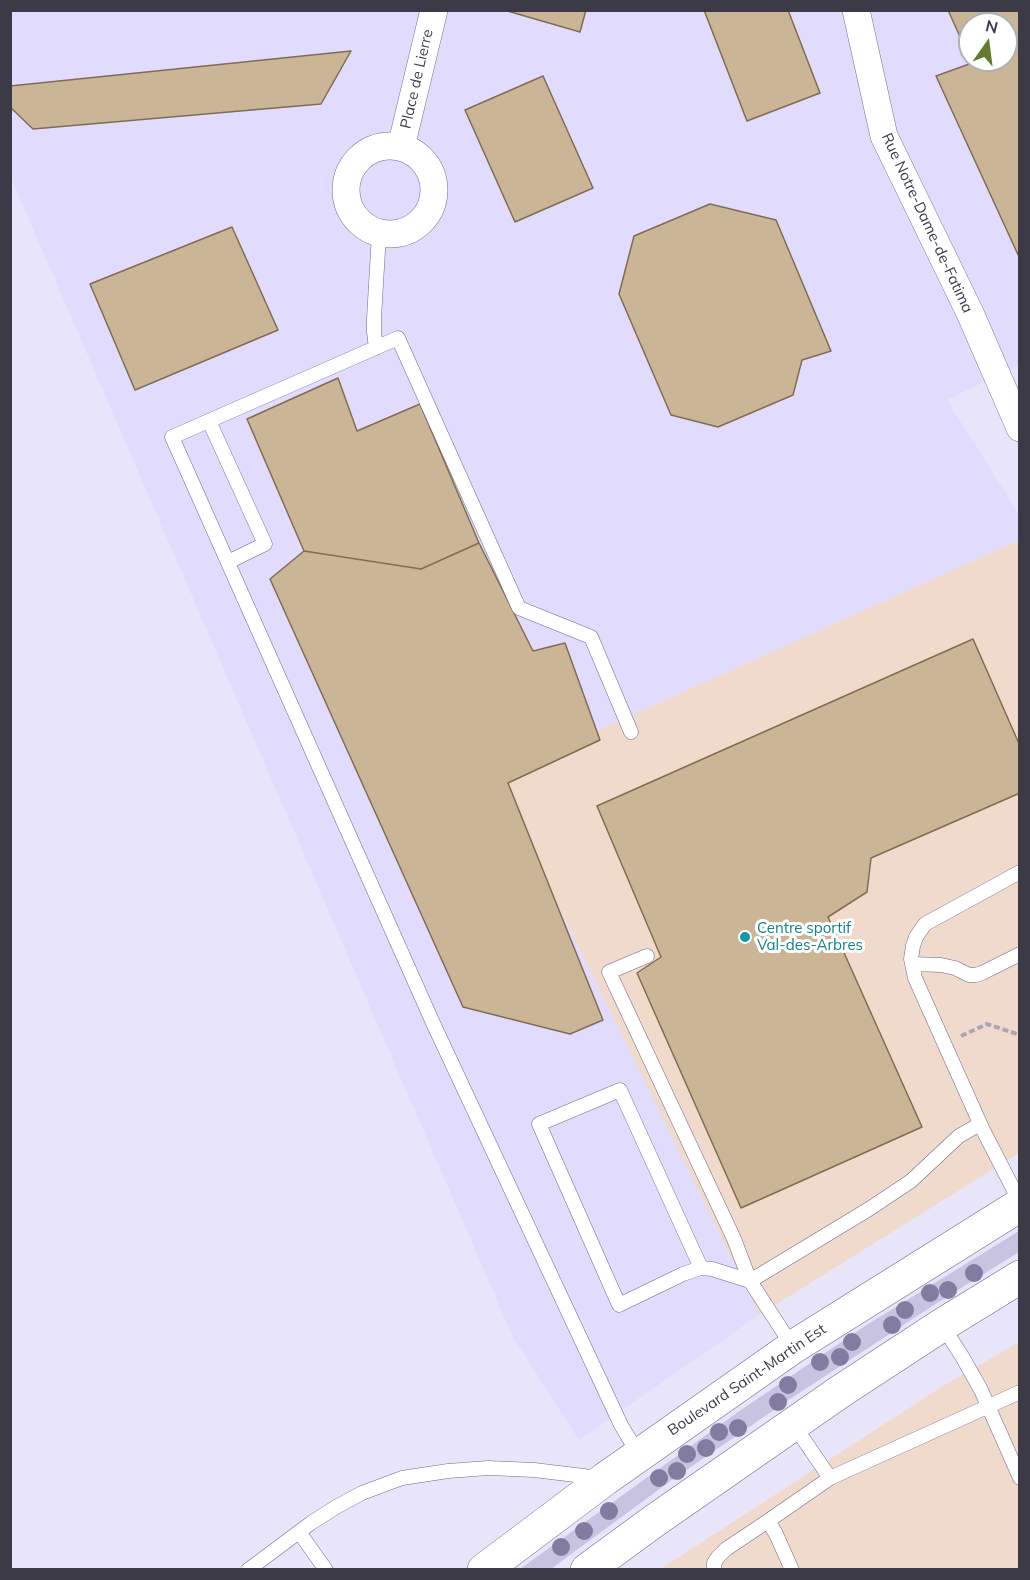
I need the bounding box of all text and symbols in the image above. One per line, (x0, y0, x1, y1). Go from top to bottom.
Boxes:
north arrow (958, 12, 1018, 72)
text: N (984, 15, 1000, 38)
street label: Place de Lierre (397, 27, 437, 131)
street label: Rue Notre-Dame-de-Fatima (877, 130, 977, 316)
place label: Centre sportif Val-des-Arbres (757, 919, 863, 954)
marker: Centre sportif Val-des-Arbres (738, 930, 752, 944)
street label: Boulevard Saint-Martin Est (664, 1320, 830, 1440)

